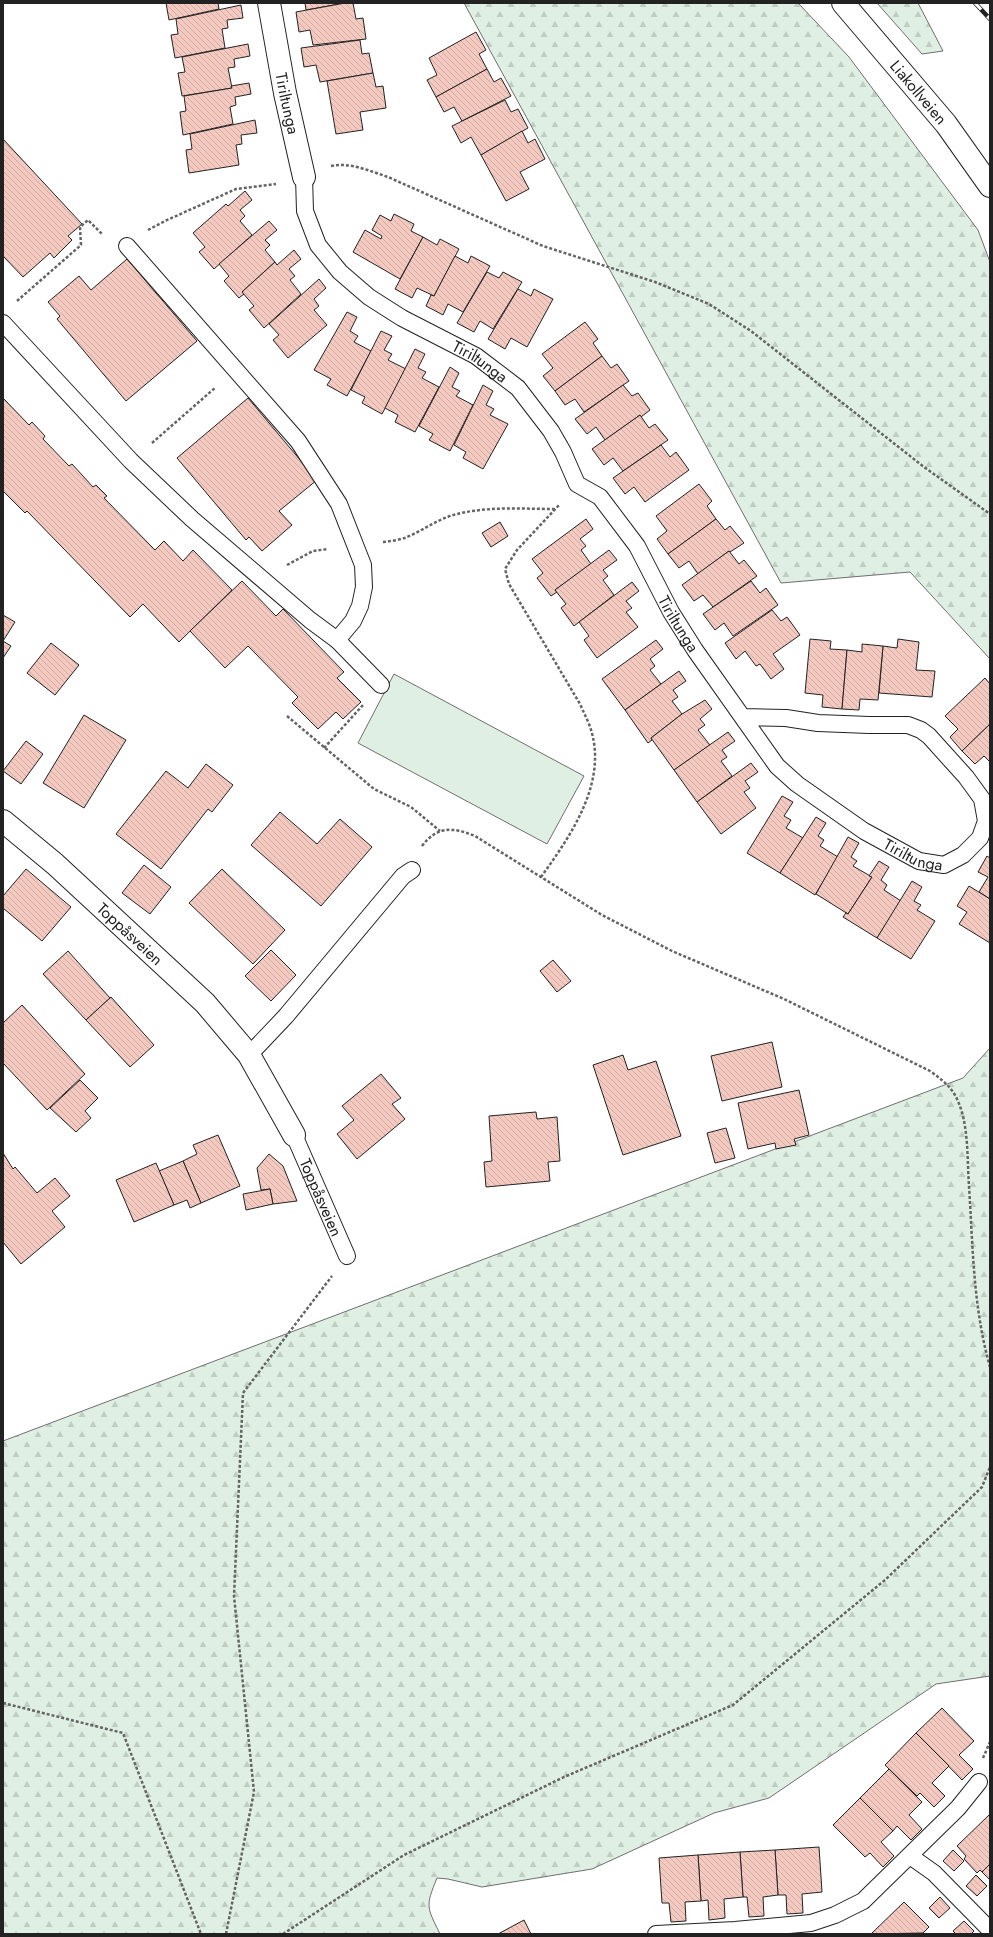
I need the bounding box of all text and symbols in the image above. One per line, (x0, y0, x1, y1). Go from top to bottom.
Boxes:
street label: Liakollveien (885, 55, 953, 129)
street label: Tiriltunga (270, 71, 305, 136)
street label: Tiriltunga (448, 334, 513, 388)
street label: Tiriltunga (653, 591, 705, 656)
street label: Tiriltunga (880, 832, 944, 876)
street label: Toppåsveien (92, 897, 168, 970)
street label: Toppåsveien (294, 1155, 348, 1240)

